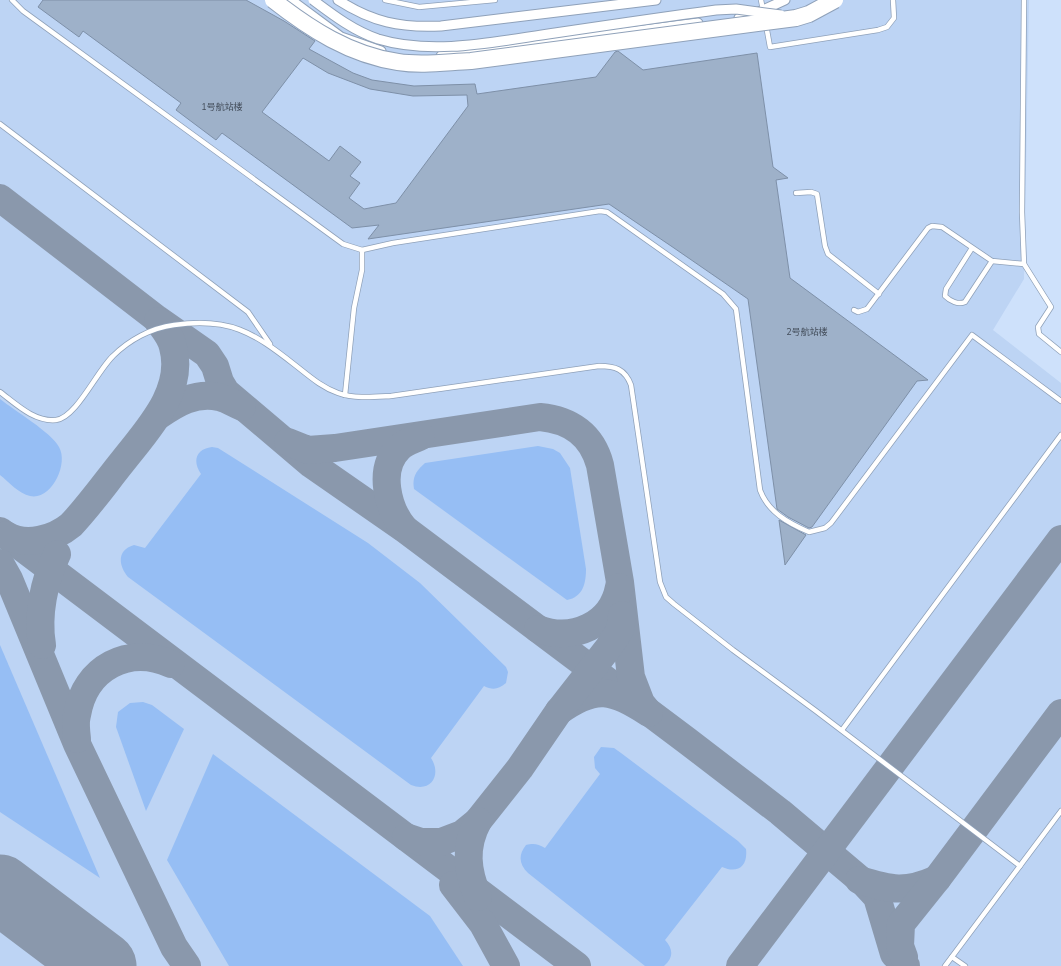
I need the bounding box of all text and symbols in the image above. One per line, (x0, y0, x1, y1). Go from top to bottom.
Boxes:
house number: 1号航站楼 (201, 101, 243, 113)
house number: 2号航站楼 (786, 326, 828, 338)

